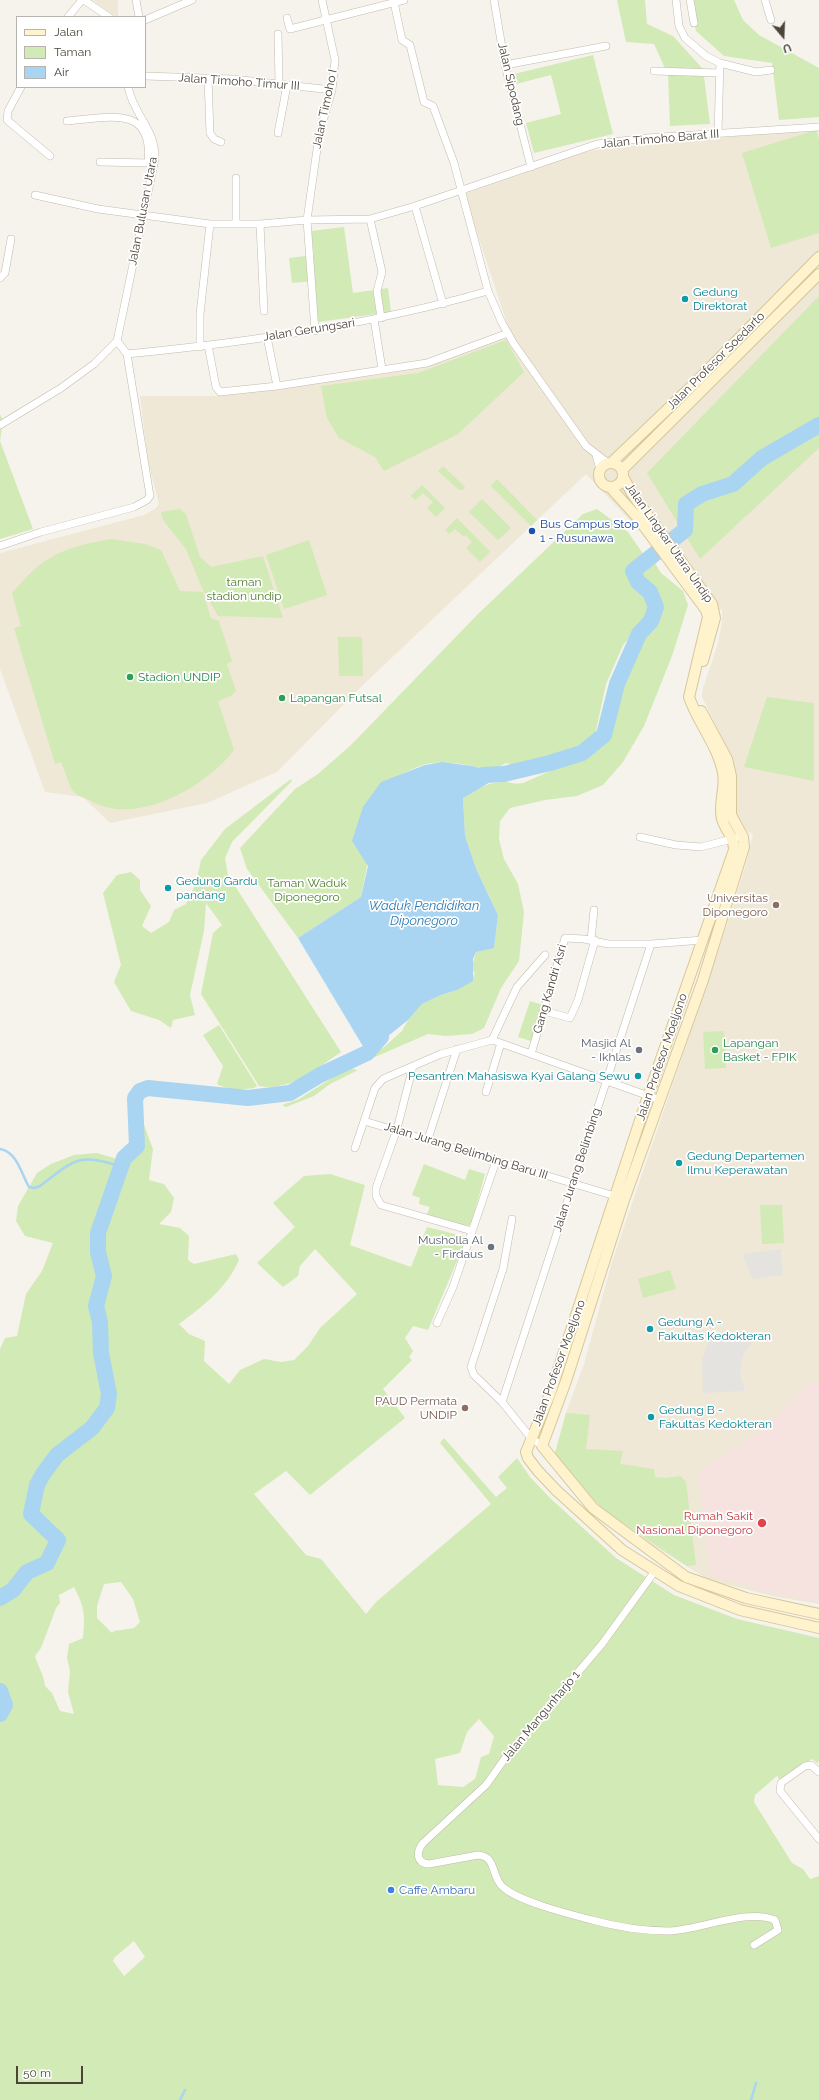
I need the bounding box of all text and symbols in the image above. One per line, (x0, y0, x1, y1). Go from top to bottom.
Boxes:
legend (16, 16, 146, 88)
north arrow (763, 16, 803, 56)
text: Jalan (54, 25, 83, 39)
text: U (781, 40, 793, 55)
street label: Jalan Sipodang (494, 41, 528, 127)
text: Taman (54, 45, 91, 59)
text: Air (54, 65, 69, 79)
street label: Jalan Timoho I (310, 68, 340, 150)
street label: Jalan Timoho Timur III (178, 71, 300, 93)
street label: Jalan Timoho Barat III (600, 127, 720, 151)
street label: Jalan Bulusan Utara (125, 155, 161, 267)
place label: Gedung Direktorat (693, 285, 747, 313)
marker: Gedung Direktorat (680, 294, 690, 304)
street label: Jalan Profesor Soedarto (664, 309, 768, 413)
street label: Jalan Gerungsari (262, 316, 356, 344)
street label: Jalan Lingkar Utara Undip (622, 480, 716, 606)
place label: Bus Campus Stop 1 - Rusunawa (540, 517, 639, 545)
marker: Bus Campus Stop 1 - Rusunawa (527, 526, 537, 536)
park label: taman stadion undip (206, 575, 282, 603)
place label: Stadion UNDIP (138, 670, 220, 684)
marker: Stadion UNDIP (125, 672, 135, 682)
place label: Lapangan Futsal (290, 691, 382, 705)
marker: Lapangan Futsal (277, 693, 287, 703)
place label: Gedung Gardu pandang (176, 874, 257, 902)
park label: Taman Waduk Diponegoro (267, 876, 347, 904)
marker: Gedung Gardu pandang (163, 883, 173, 893)
place label: Universitas Diponegoro (703, 891, 768, 919)
water label: Waduk Pendidikan Diponegoro (369, 898, 479, 929)
marker: Universitas Diponegoro (771, 900, 781, 910)
street label: Gang Kandri Asri (530, 943, 570, 1035)
street label: Jalan Profesor Moeljono (633, 992, 691, 1122)
place label: Masjid Al - Ikhlas (581, 1036, 631, 1064)
place label: Lapangan Basket - FPIK (723, 1036, 797, 1064)
marker: Masjid Al - Ikhlas (634, 1045, 644, 1055)
marker: Lapangan Basket - FPIK (710, 1045, 720, 1055)
place label: Pesantren Mahasiswa Kyai Galang Sewu (408, 1069, 630, 1083)
marker: Pesantren Mahasiswa Kyai Galang Sewu (633, 1071, 643, 1081)
street label: Jalan Jurang Belimbing (550, 1106, 604, 1234)
street label: Jalan Jurang Belimbing Baru III (382, 1119, 550, 1183)
place label: Gedung Departemen Ilmu Keperawatan (687, 1149, 805, 1177)
marker: Gedung Departemen Ilmu Keperawatan (674, 1158, 684, 1168)
place label: Musholla Al - Firdaus (418, 1233, 483, 1261)
marker: Musholla Al - Firdaus (486, 1242, 496, 1252)
street label: Jalan Profesor Moeljono (529, 1298, 589, 1428)
place label: Gedung A - Fakultas Kedokteran (658, 1315, 771, 1343)
marker: Gedung A - Fakultas Kedokteran (645, 1324, 655, 1334)
place label: PAUD Permata UNDIP (375, 1394, 457, 1422)
marker: PAUD Permata UNDIP (460, 1403, 470, 1413)
place label: Gedung B - Fakultas Kedokteran (659, 1403, 772, 1431)
marker: Gedung B - Fakultas Kedokteran (646, 1412, 656, 1422)
place label: Rumah Sakit Nasional Diponegoro (636, 1509, 753, 1537)
marker: Rumah Sakit Nasional Diponegoro (756, 1517, 768, 1529)
street label: Jalan Mangunharjo 1 (499, 1668, 583, 1764)
place label: Caffe Ambaru (399, 1883, 475, 1897)
marker: Caffe Ambaru (386, 1885, 396, 1895)
scale bar (18, 2058, 85, 2084)
text: 50 m (23, 2066, 51, 2080)

